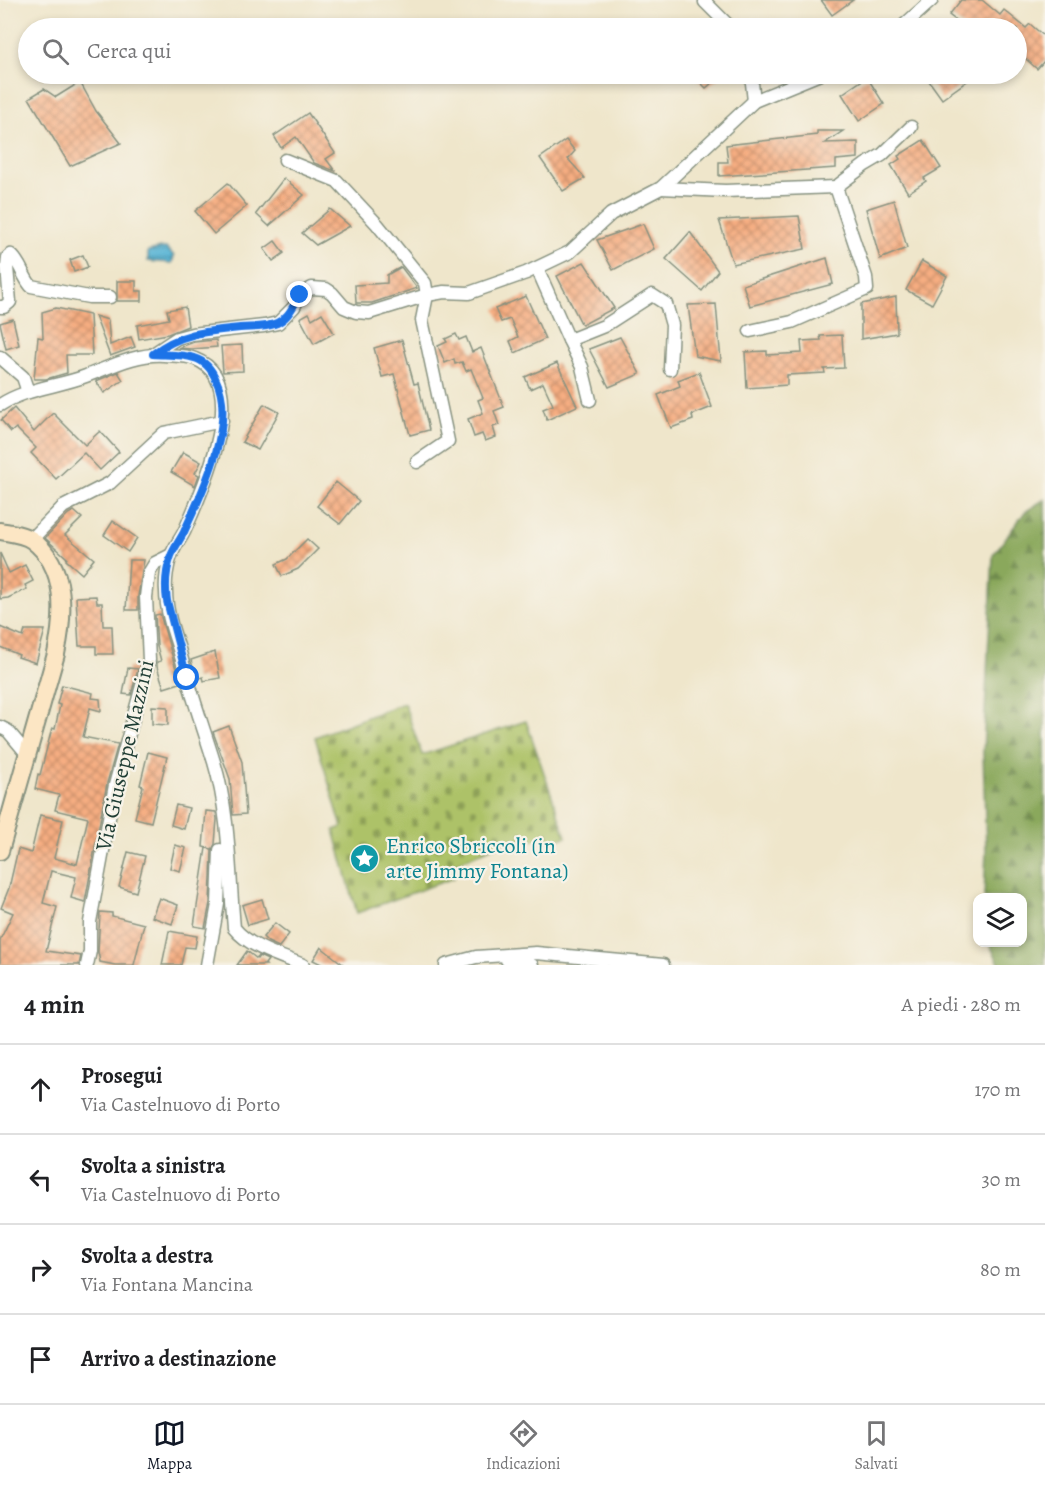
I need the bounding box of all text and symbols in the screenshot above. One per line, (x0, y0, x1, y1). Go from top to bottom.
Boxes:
search box (18, 18, 1027, 84)
icon: search (39, 35, 72, 68)
text: Cerca qui (87, 36, 172, 66)
route end (286, 281, 312, 307)
street label: Via Giuseppe Mazzini (88, 657, 162, 855)
route start (173, 664, 199, 690)
place label: Enrico Sbriccoli (in arte Jimmy Fontana) (386, 831, 569, 886)
place icon: Enrico Sbriccoli (in arte Jimmy Fontana) (349, 842, 381, 874)
map controls (973, 893, 1027, 947)
button: layers (973, 893, 1027, 947)
text: 4 min (24, 987, 85, 1022)
text: A piedi · 280 m (901, 991, 1021, 1018)
text: Prosegui (81, 1061, 162, 1091)
icon: ahead (24, 1073, 57, 1106)
text: 170 m (975, 1076, 1021, 1103)
text: Via Castelnuovo di Porto (81, 1091, 280, 1118)
text: Svolta a sinistra (81, 1151, 226, 1181)
icon: left (24, 1163, 57, 1196)
text: 30 m (981, 1166, 1021, 1193)
text: Via Castelnuovo di Porto (81, 1181, 280, 1208)
text: Svolta a destra (81, 1241, 213, 1271)
icon: right (24, 1253, 57, 1286)
text: 80 m (980, 1256, 1021, 1283)
text: Via Fontana Mancina (81, 1271, 253, 1298)
icon: arrive (24, 1343, 57, 1376)
text: Arrivo a destinazione (81, 1344, 276, 1374)
tab: Mappa (147, 1417, 192, 1475)
tab: Indicazioni (486, 1417, 561, 1475)
tab: Salvati (854, 1417, 898, 1475)

